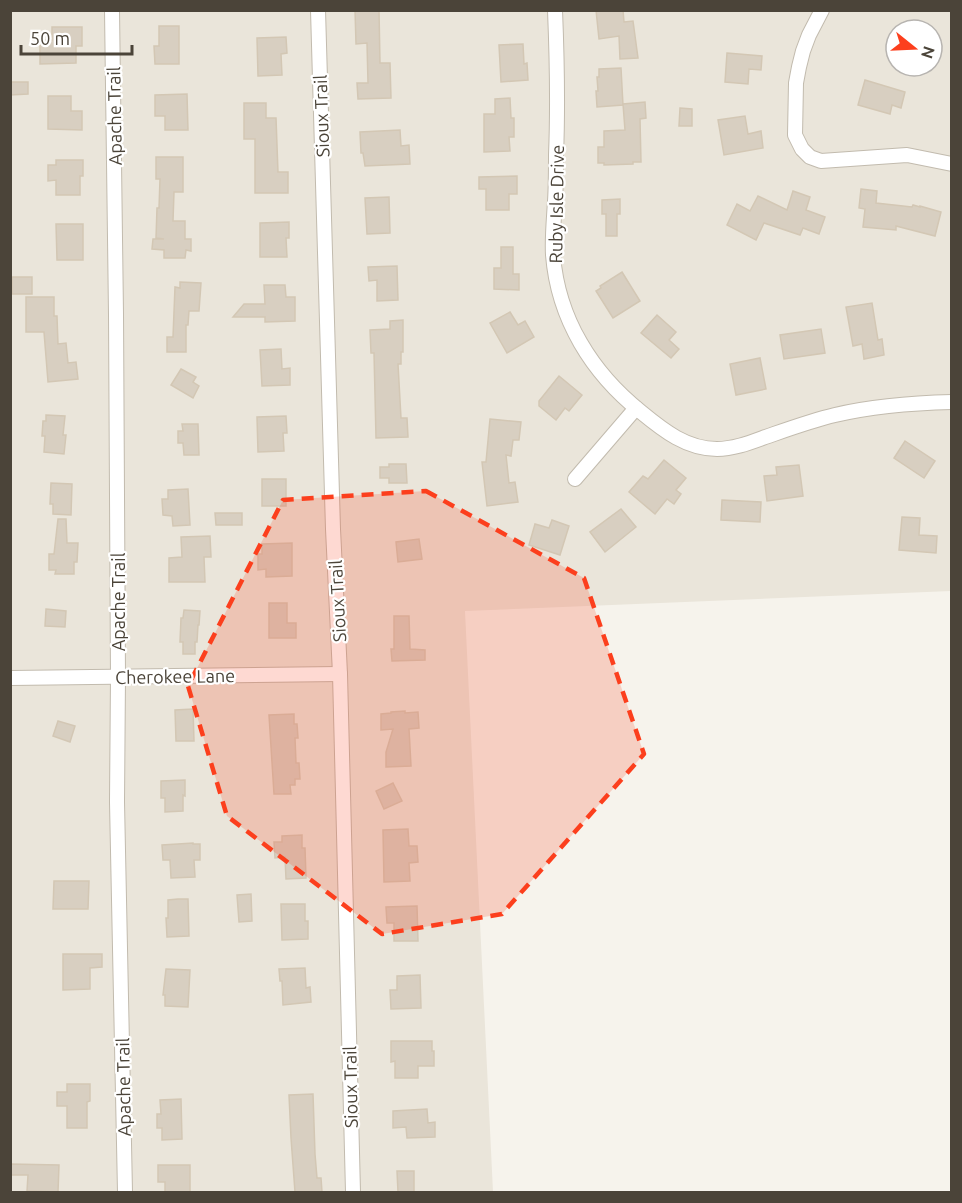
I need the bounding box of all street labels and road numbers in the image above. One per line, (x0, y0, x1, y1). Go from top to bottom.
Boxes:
street label: Apache Trail (103, 66, 125, 166)
street label: Sioux Trail (310, 74, 332, 158)
street label: Ruby Isle Drive (545, 145, 567, 263)
street label: Apache Trail (108, 552, 128, 651)
street label: Sioux Trail (325, 559, 349, 643)
street label: Cherokee Lane (115, 665, 235, 687)
street label: Apache Trail (112, 1037, 134, 1137)
street label: Sioux Trail (339, 1045, 361, 1128)

